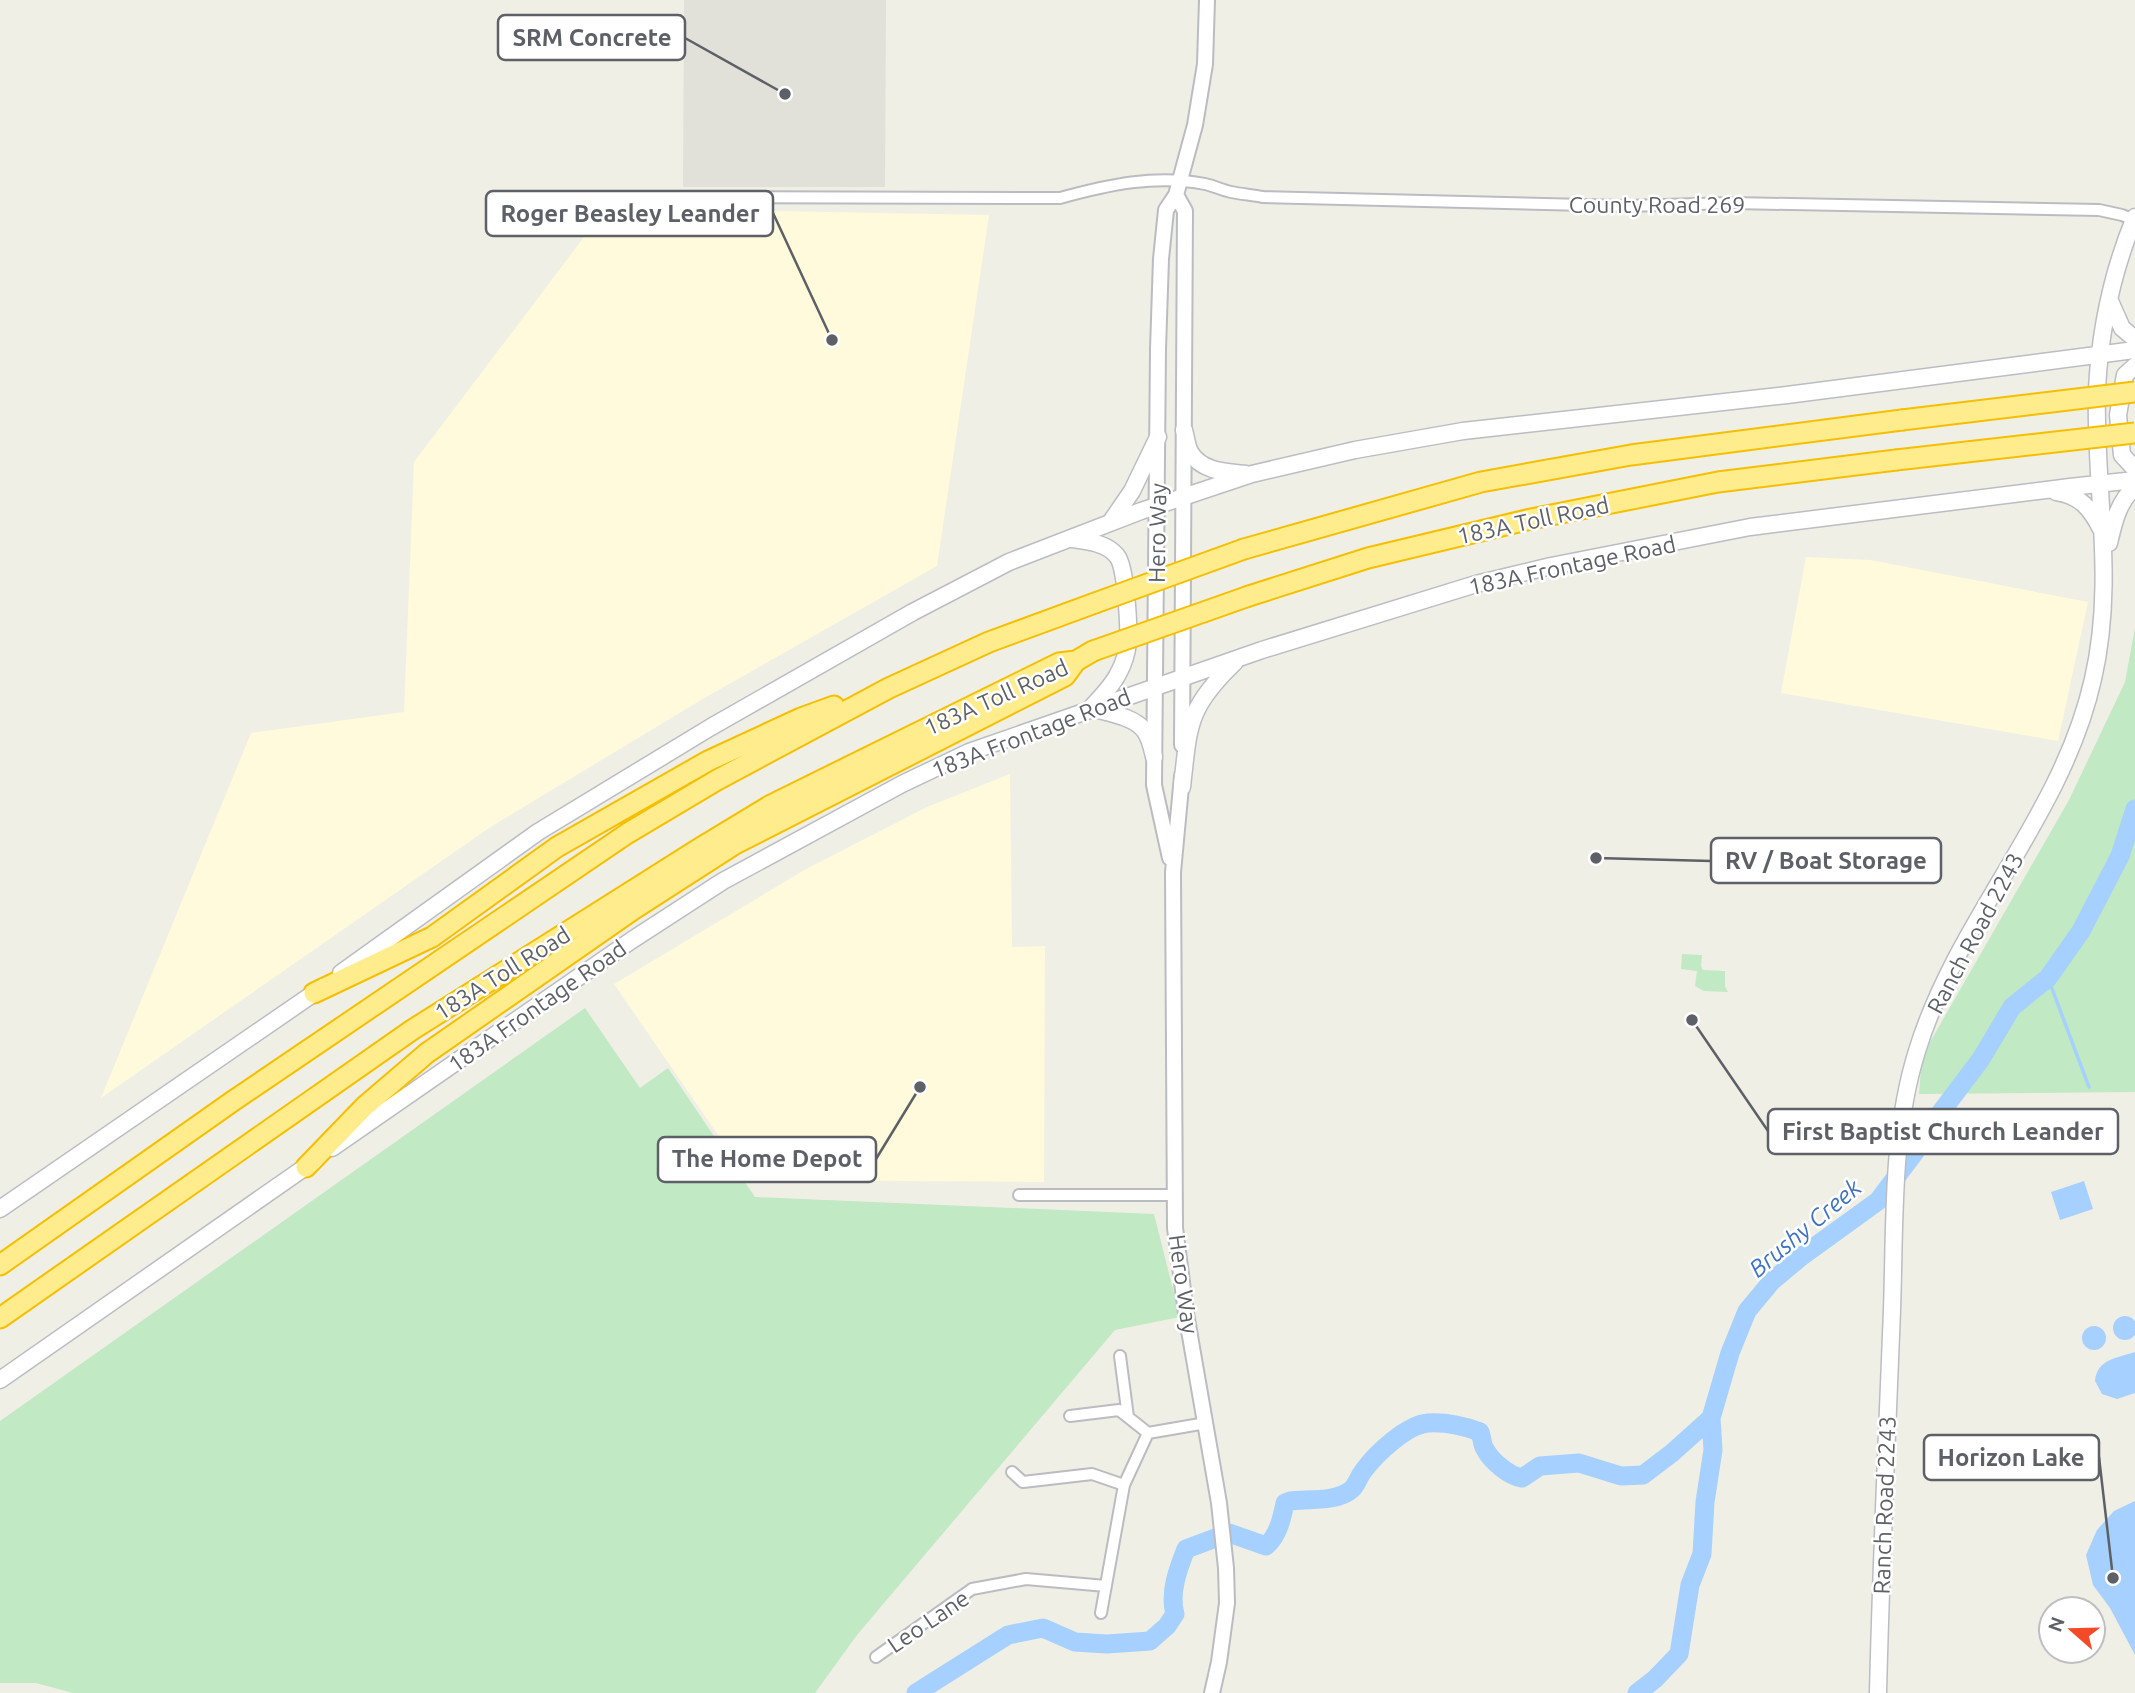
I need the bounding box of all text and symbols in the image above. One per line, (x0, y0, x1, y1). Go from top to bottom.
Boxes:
callout: SRM Concrete (498, 15, 685, 60)
text: SRM Concrete (512, 24, 672, 51)
callout: Roger Beasley Leander (486, 191, 773, 236)
street label: County Road 269 (1569, 192, 1745, 217)
text: Roger Beasley Leander (500, 200, 760, 227)
street label: Hero Way (1144, 483, 1170, 583)
street label: 183A Toll Road (1455, 492, 1611, 548)
street label: 183A Frontage Road (1466, 531, 1678, 599)
street label: 183A Toll Road (920, 654, 1072, 740)
street label: 183A Frontage Road (928, 683, 1134, 783)
callout: RV / Boat Storage (1711, 838, 1941, 883)
text: RV / Boat Storage (1725, 847, 1927, 874)
street label: Ranch Road 2243 (1922, 848, 2028, 1018)
street label: 183A Toll Road (430, 921, 574, 1025)
street label: 183A Frontage Road (443, 935, 631, 1077)
callout: First Baptist Church Leander (1768, 1109, 2118, 1154)
text: First Baptist Church Leander (1782, 1118, 2104, 1145)
callout: The Home Depot (658, 1137, 876, 1182)
text: The Home Depot (672, 1145, 862, 1172)
water label: Brushy Creek (1744, 1173, 1867, 1283)
street label: Hero Way (1165, 1233, 1203, 1335)
street label: Ranch Road 2243 (1868, 1415, 1900, 1595)
callout: Horizon Lake (1924, 1435, 2099, 1480)
text: Horizon Lake (1938, 1444, 2084, 1471)
street label: Leo Lane (883, 1585, 973, 1657)
north arrow (2037, 1595, 2107, 1665)
text: N (2043, 1614, 2069, 1635)

